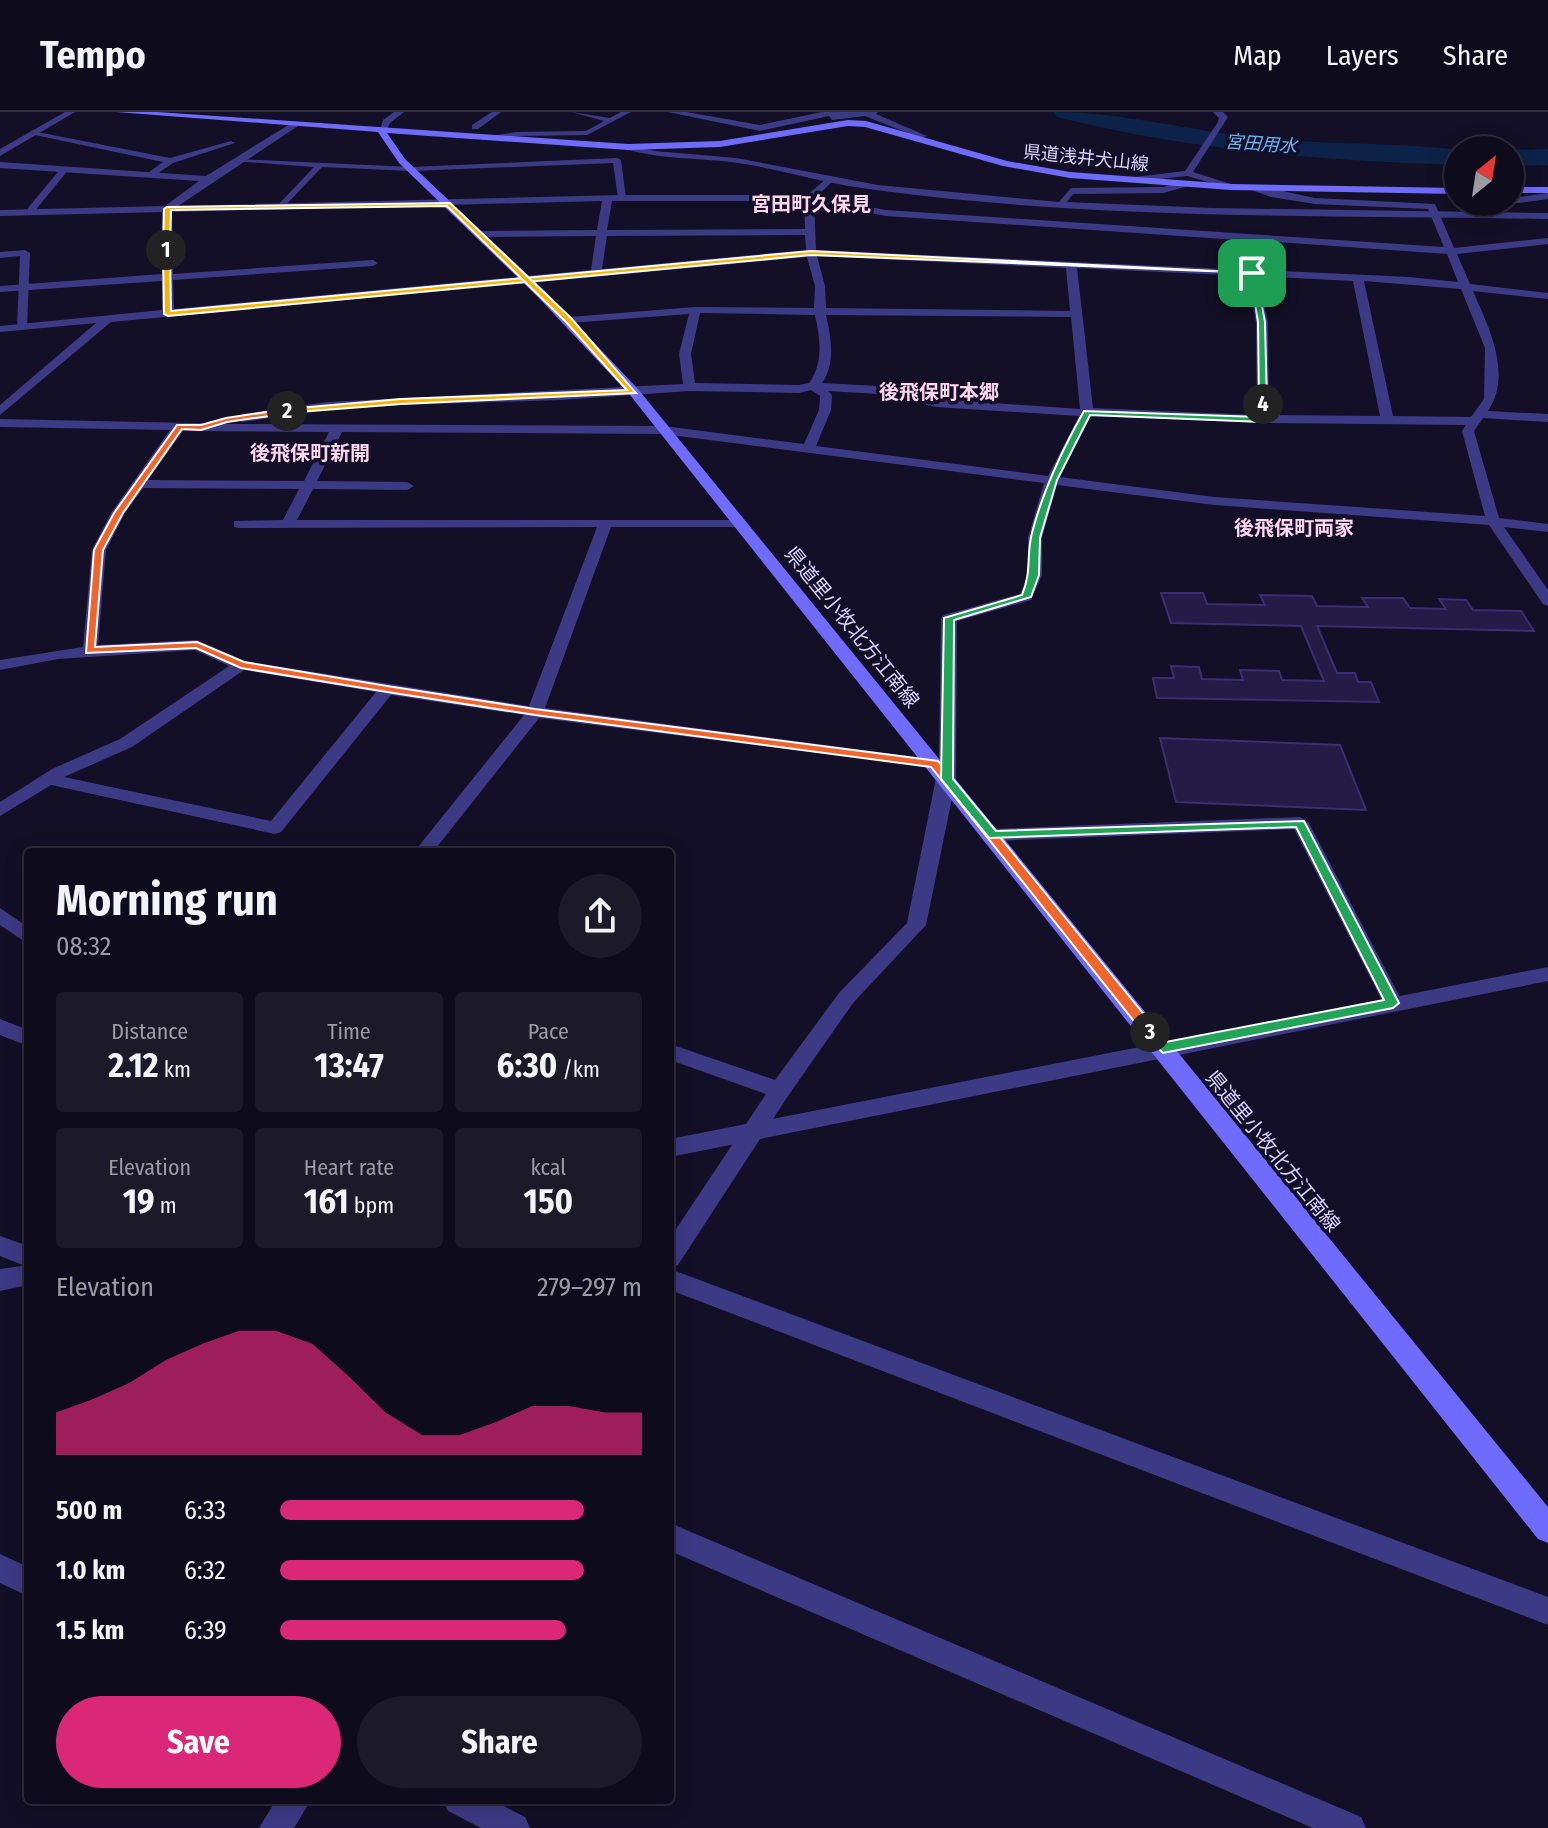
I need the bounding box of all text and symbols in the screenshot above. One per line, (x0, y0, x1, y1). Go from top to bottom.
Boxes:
text: Tempo (40, 32, 146, 78)
text: Map (1233, 39, 1282, 72)
text: Layers (1326, 39, 1399, 72)
text: Share (1443, 39, 1508, 72)
water label: 宮田用水 (1224, 131, 1300, 158)
north arrow (1444, 136, 1524, 216)
map controls (1444, 136, 1524, 216)
street label: 県道浅井犬山線 (1022, 140, 1150, 176)
district label: 宮田町久保見 (751, 192, 871, 216)
pin: 1 (146, 230, 186, 270)
text: 1 (161, 236, 171, 263)
pin (1218, 239, 1286, 307)
icon: arrive (1230, 251, 1274, 295)
district label: 後飛保町本郷 (879, 380, 999, 404)
pin: 4 (1243, 384, 1283, 424)
text: 4 (1257, 390, 1269, 417)
pin: 2 (267, 391, 307, 431)
text: 2 (282, 397, 292, 424)
district label: 後飛保町新開 (250, 441, 370, 465)
district label: 後飛保町両家 (1234, 516, 1354, 540)
street label: 県道里小牧北方江南線 (780, 542, 924, 712)
text: Morning run (56, 874, 278, 927)
button: share (558, 874, 642, 958)
text: 08:32 (56, 931, 111, 962)
pin: 3 (1130, 1012, 1170, 1052)
text: Distance (111, 1018, 188, 1045)
text: Time (327, 1018, 371, 1045)
text: Pace (528, 1018, 569, 1045)
text: 3 (1145, 1018, 1155, 1045)
text: 2.12 (108, 1045, 159, 1086)
text: 13:47 (314, 1045, 384, 1086)
text: 6:30 (497, 1045, 557, 1086)
text: km (159, 1056, 191, 1083)
text: /km (557, 1056, 600, 1083)
street label: 県道里小牧北方江南線 (1201, 1066, 1345, 1236)
text: Elevation (108, 1154, 191, 1181)
text: Heart rate (304, 1154, 394, 1181)
text: kcal (531, 1154, 566, 1181)
text: 19 (123, 1181, 155, 1222)
text: 161 (304, 1181, 349, 1222)
text: 150 (524, 1181, 573, 1222)
text: m (155, 1192, 177, 1219)
text: bpm (349, 1192, 394, 1219)
text: Elevation (56, 1272, 154, 1303)
text: 279–297 m (537, 1272, 642, 1303)
text: 500 m (56, 1495, 122, 1526)
text: 6:33 (184, 1495, 226, 1526)
text: 1.0 km (56, 1555, 125, 1586)
text: 6:32 (184, 1555, 226, 1586)
text: 1.5 km (56, 1615, 124, 1646)
text: 6:39 (184, 1615, 227, 1646)
button: Save (56, 1696, 341, 1788)
button: Share (357, 1696, 642, 1788)

